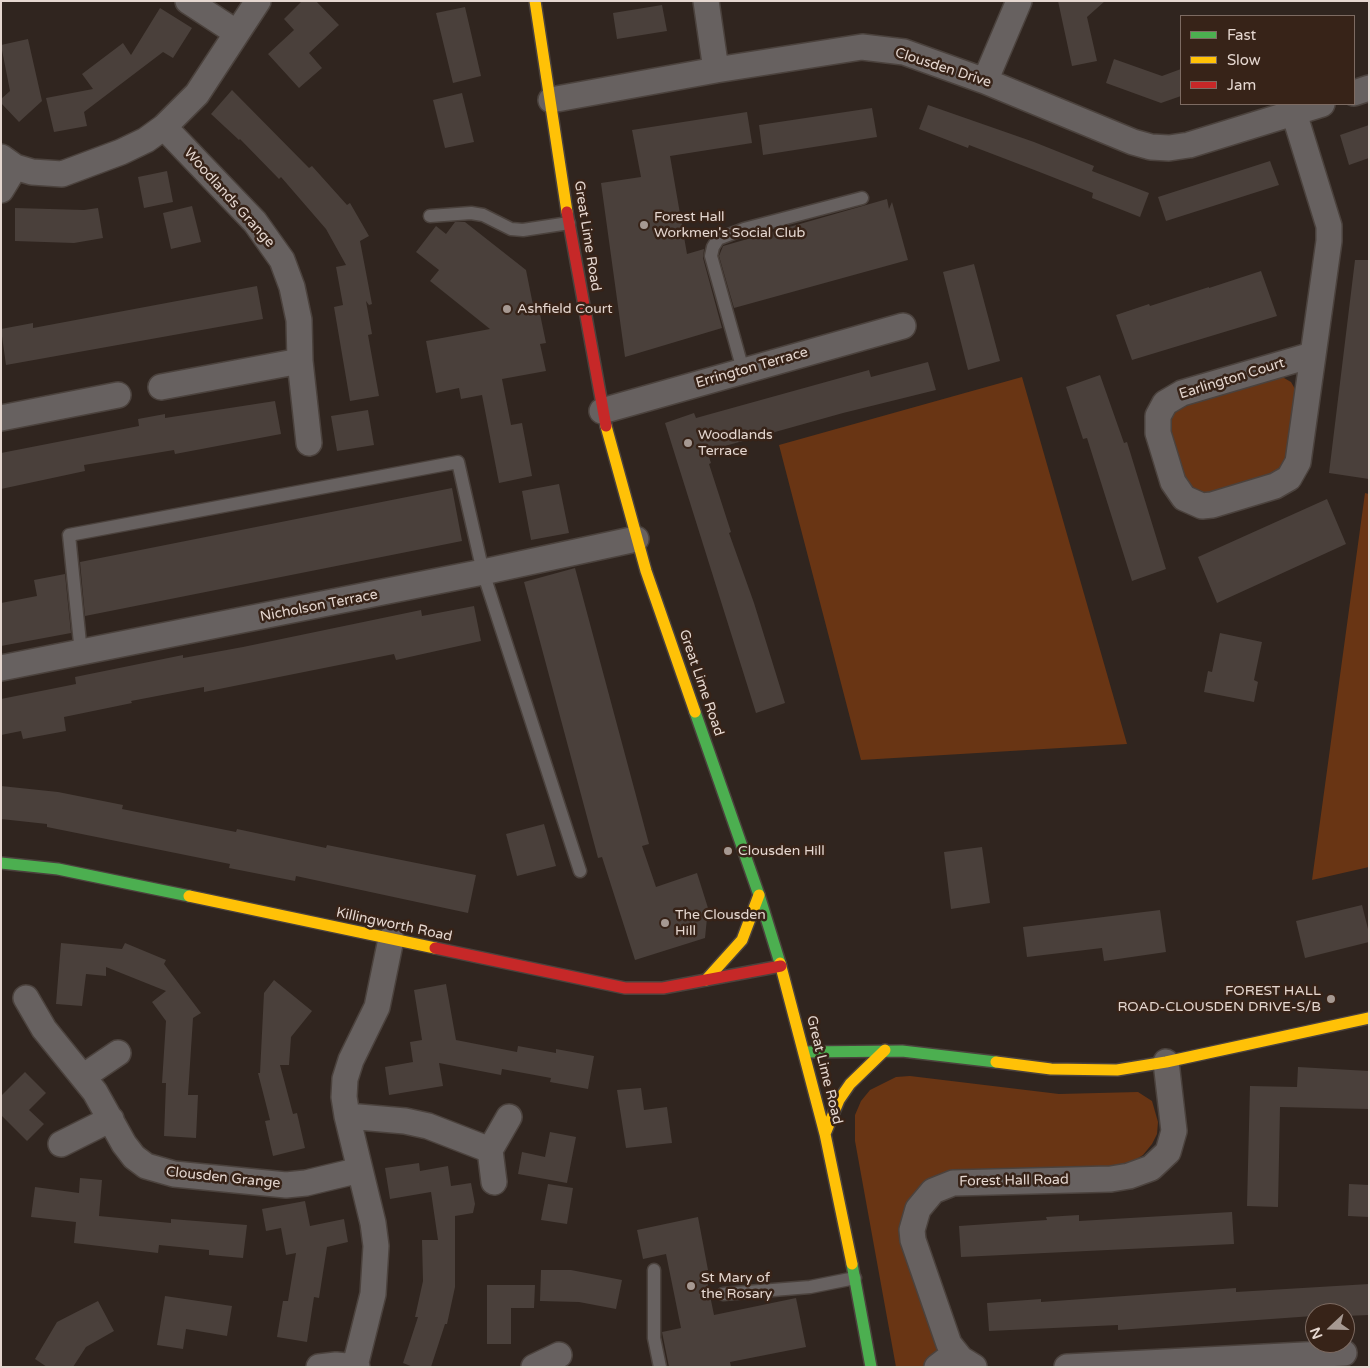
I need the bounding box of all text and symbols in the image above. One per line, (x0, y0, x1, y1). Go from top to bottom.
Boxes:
legend (1180, 15, 1355, 105)
text: Fast (1227, 26, 1256, 44)
street label: Clousden Drive (893, 45, 993, 91)
text: Slow (1227, 51, 1261, 69)
text: Jam (1227, 76, 1256, 94)
street label: Woodlands Grange (180, 145, 278, 251)
street label: Great Lime Road (570, 180, 604, 292)
place label: Forest Hall Workmen's Social Club (654, 209, 805, 242)
marker: Forest Hall Workmen's Social Club (638, 219, 650, 231)
place label: Ashfield Court (517, 301, 613, 317)
marker: Ashfield Court (501, 303, 513, 315)
street label: Errington Terrace (694, 344, 810, 392)
street label: Earlington Court (1177, 355, 1287, 403)
place label: Woodlands Terrace (698, 427, 773, 460)
marker: Woodlands Terrace (682, 437, 694, 449)
street label: Nicholson Terrace (259, 586, 379, 626)
street label: Great Lime Road (675, 628, 727, 738)
place label: Clousden Hill (738, 843, 825, 859)
marker: Clousden Hill (722, 845, 734, 857)
street label: Killingworth Road (334, 904, 454, 946)
place label: The Clousden Hill (675, 907, 766, 940)
marker: The Clousden Hill (659, 917, 671, 929)
place label: FOREST HALL ROAD-CLOUSDEN DRIVE-S/B (1117, 983, 1321, 1016)
marker: FOREST HALL ROAD-CLOUSDEN DRIVE-S/B (1325, 993, 1337, 1005)
street label: Great Lime Road (802, 1014, 846, 1126)
street label: Clousden Grange (165, 1164, 281, 1192)
street label: Forest Hall Road (959, 1172, 1069, 1190)
place label: St Mary of the Rosary (701, 1270, 772, 1302)
marker: St Mary of the Rosary (685, 1280, 697, 1292)
north arrow (1305, 1303, 1355, 1353)
text: N (1307, 1325, 1326, 1341)

